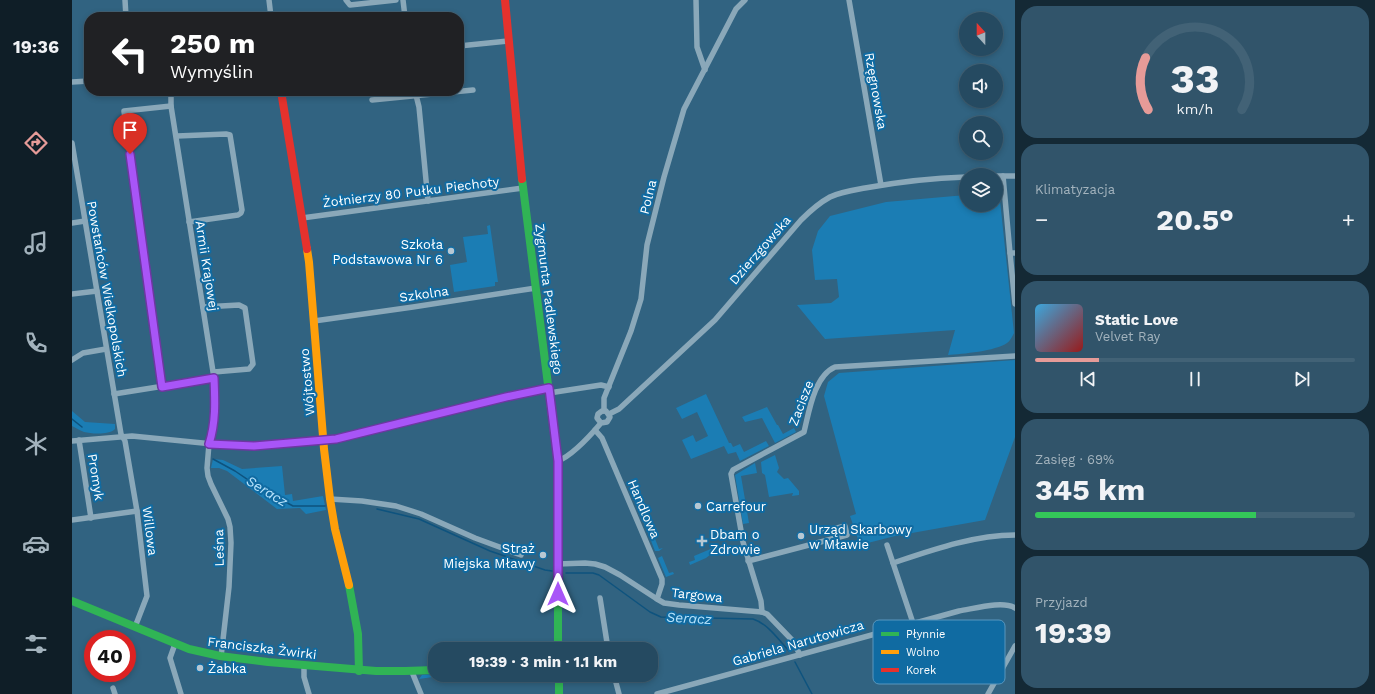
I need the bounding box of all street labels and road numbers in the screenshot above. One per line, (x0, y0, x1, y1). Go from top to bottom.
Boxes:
street label: Rzęgnowska (862, 51, 890, 131)
street label: Żołnierzy 80 Pułku Piechoty (322, 174, 500, 210)
street label: Polna (636, 178, 660, 216)
street label: Powstańców Wielkopolskich (84, 200, 130, 378)
street label: Dzierzgowska (726, 212, 794, 287)
street label: Armii Krajowej (192, 220, 222, 312)
street label: Zygmunta Padlewskiego (532, 223, 566, 375)
street label: Szkolna (398, 283, 450, 305)
street label: Wójtostwo (297, 348, 317, 416)
street label: Zacisze (785, 378, 817, 428)
street label: Promyk (85, 453, 107, 502)
street label: Handlowa (625, 477, 663, 541)
street label: Willowa (140, 505, 161, 557)
street label: Leśna (211, 529, 227, 567)
street label: Targowa (671, 585, 724, 605)
street label: Gabriela Narutowicza (731, 617, 866, 669)
street label: Franciszka Żwirki (207, 634, 317, 662)

